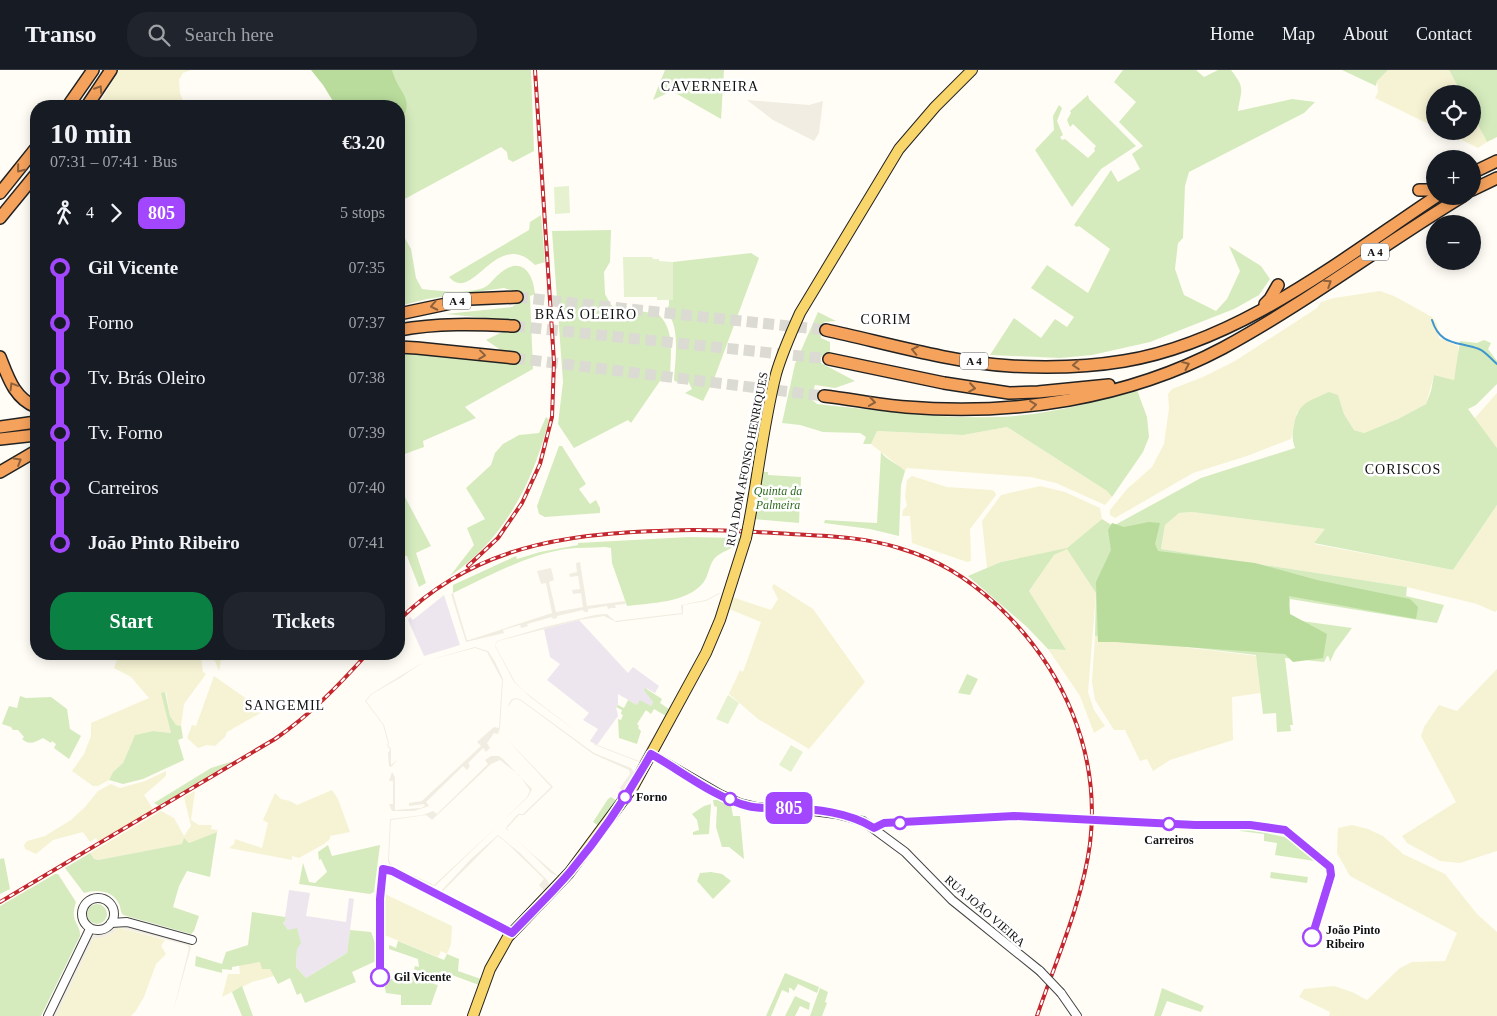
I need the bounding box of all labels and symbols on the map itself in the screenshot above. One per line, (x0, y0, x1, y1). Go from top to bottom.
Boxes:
district label: CAVERNEIRA (661, 79, 759, 94)
one-way arrow (93, 85, 102, 94)
one-way arrow (16, 163, 25, 172)
road number: A 4 (1361, 243, 1389, 260)
one-way arrow (1322, 279, 1331, 289)
road number: A 4 (443, 292, 471, 310)
one-way arrow (429, 300, 438, 311)
district label: BRÁS OLEIRO (535, 306, 637, 322)
district label: CORIM (861, 312, 911, 327)
one-way arrow (911, 345, 920, 356)
one-way arrow (478, 349, 486, 360)
road number: A 4 (960, 352, 988, 370)
one-way arrow (1072, 360, 1080, 371)
one-way arrow (1181, 360, 1190, 371)
street label: RUA DOM AFONSO HENRIQUES (723, 371, 771, 547)
one-way arrow (967, 382, 976, 392)
one-way arrow (10, 383, 20, 392)
one-way arrow (868, 397, 876, 407)
one-way arrow (1029, 400, 1037, 411)
one-way arrow (12, 457, 21, 467)
district label: CORISCOS (1365, 462, 1441, 477)
park label: Quinta da Palmeira (754, 484, 802, 512)
district label: SANGEMIL (245, 698, 325, 713)
marker: Forno (618, 790, 632, 804)
place label: Forno (636, 790, 667, 804)
unlabelled marker (723, 792, 737, 806)
line badge: 805 (760, 792, 818, 824)
unlabelled marker (893, 816, 907, 830)
marker: Carreiros (1162, 817, 1176, 831)
place label: Carreiros (1144, 833, 1194, 847)
street label: RUA JOÃO VIEIRA (942, 872, 1028, 950)
place label: João Pinto Ribeiro (1326, 923, 1380, 951)
marker: João Pinto Ribeiro (1302, 927, 1322, 947)
marker: Gil Vicente (370, 967, 390, 987)
place label: Gil Vicente (394, 970, 452, 984)

